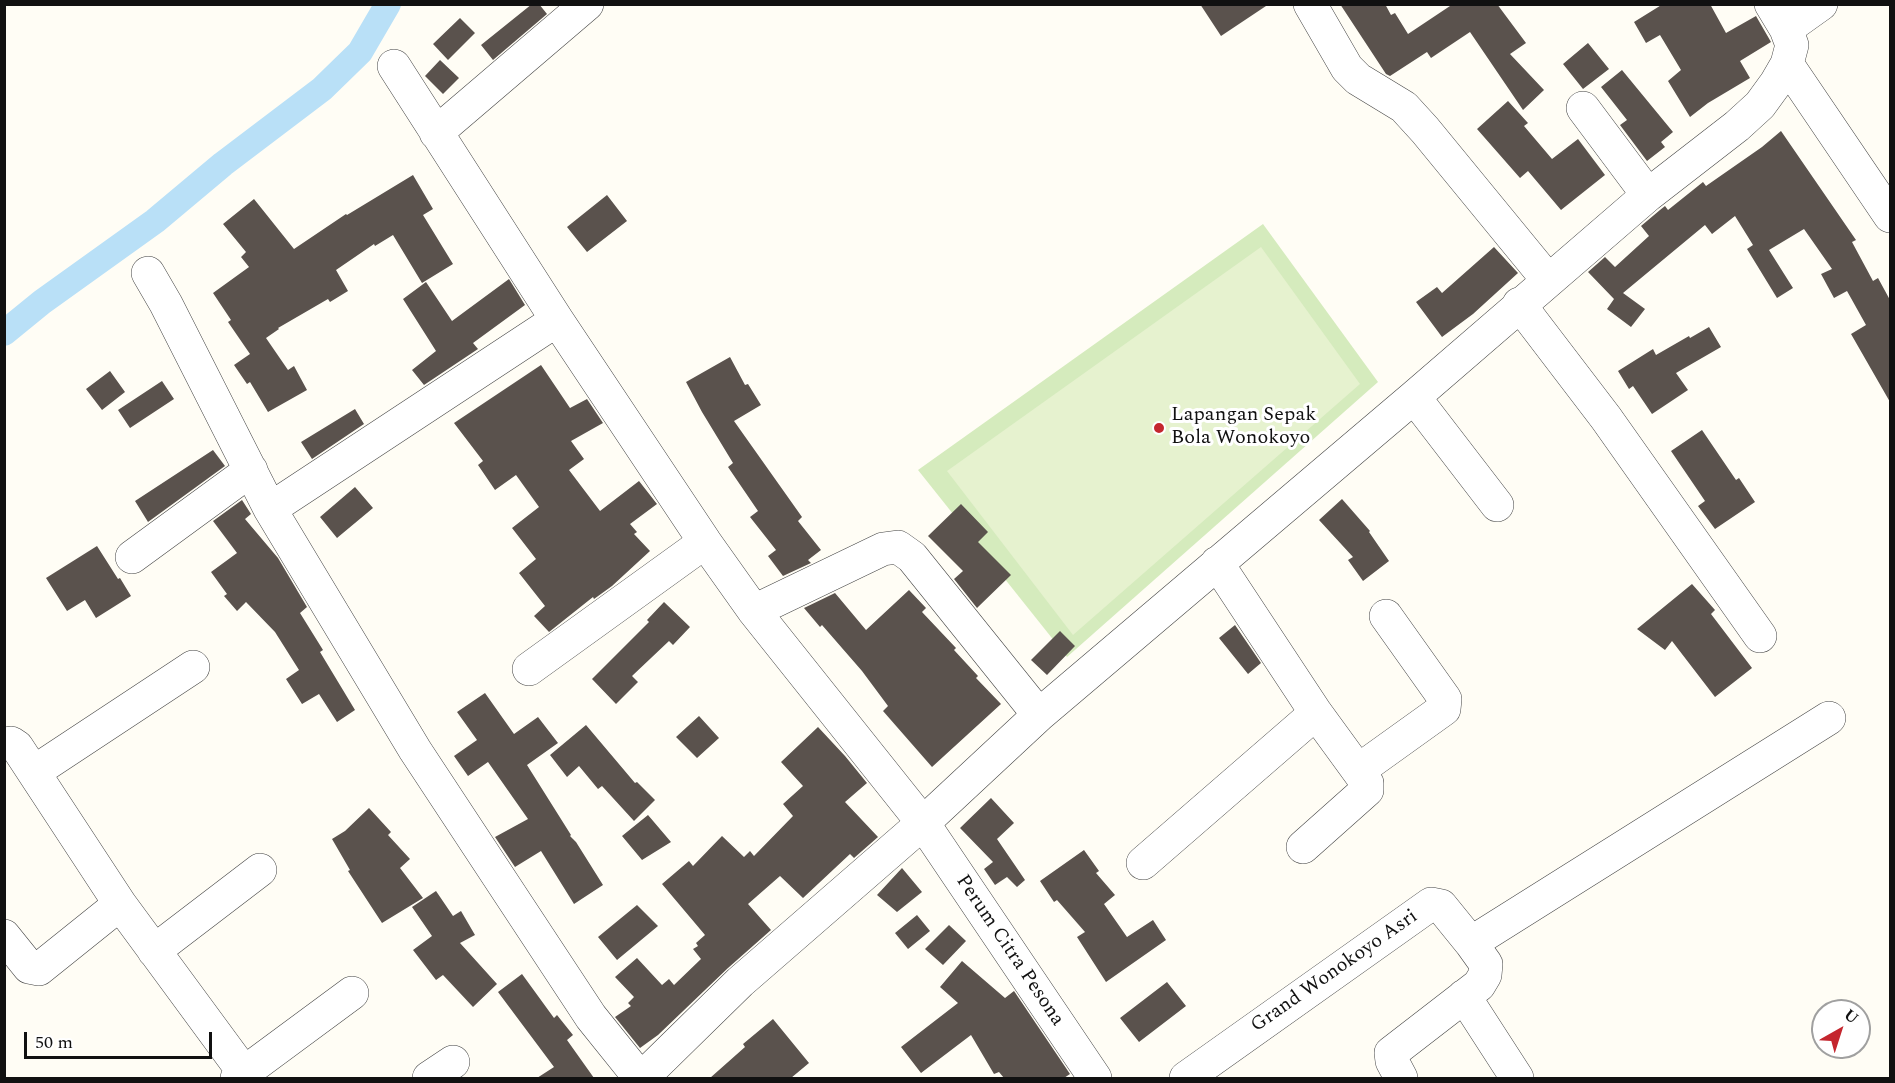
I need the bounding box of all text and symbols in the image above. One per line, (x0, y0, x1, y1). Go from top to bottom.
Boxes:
place label: Lapangan Sepak Bola Wonokoyo (1171, 404, 1316, 451)
marker: Lapangan Sepak Bola Wonokoyo (1152, 421, 1166, 435)
street label: Perum Citra Pesona (950, 871, 1068, 1031)
street label: Grand Wonokoyo Asri (1247, 905, 1423, 1039)
north arrow (1811, 999, 1871, 1059)
text: U (1838, 1003, 1864, 1030)
scale bar (27, 1020, 214, 1058)
text: 50 m (35, 1029, 73, 1056)

